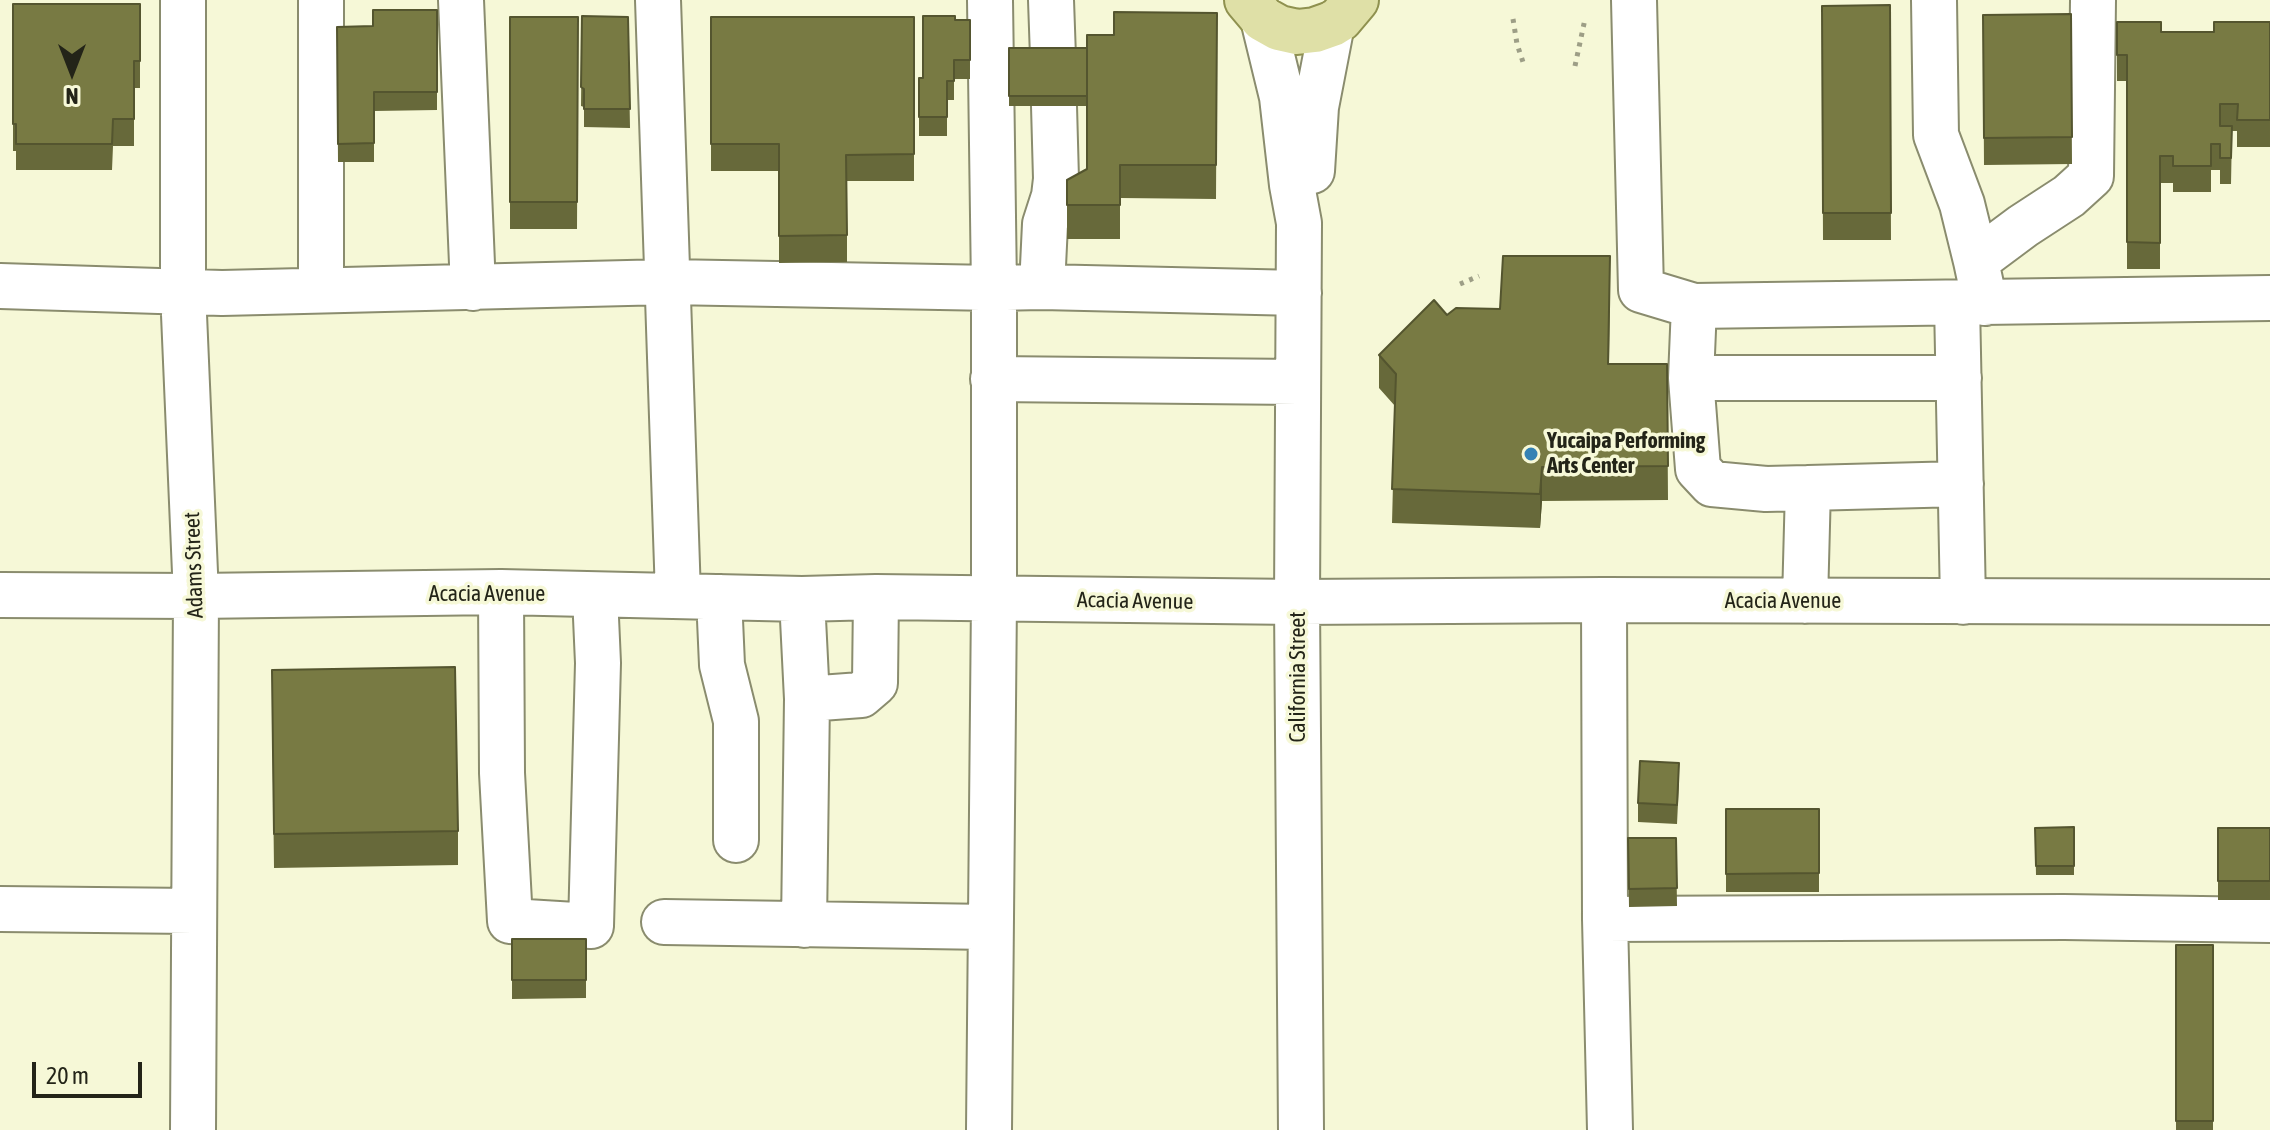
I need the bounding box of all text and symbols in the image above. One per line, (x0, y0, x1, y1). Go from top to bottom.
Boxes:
north arrow (32, 32, 112, 112)
text: N (66, 83, 79, 109)
place label: Yucaipa Performing Arts Center (1547, 428, 1705, 480)
marker: Yucaipa Performing Arts Center (1522, 445, 1540, 463)
street label: Adams Street (179, 511, 209, 619)
street label: Acacia Avenue (429, 581, 545, 607)
street label: Acacia Avenue (1077, 587, 1193, 615)
street label: Acacia Avenue (1725, 588, 1841, 614)
street label: California Street (1285, 611, 1311, 743)
scale bar (36, 1046, 146, 1096)
text: 20 m (46, 1062, 89, 1089)

